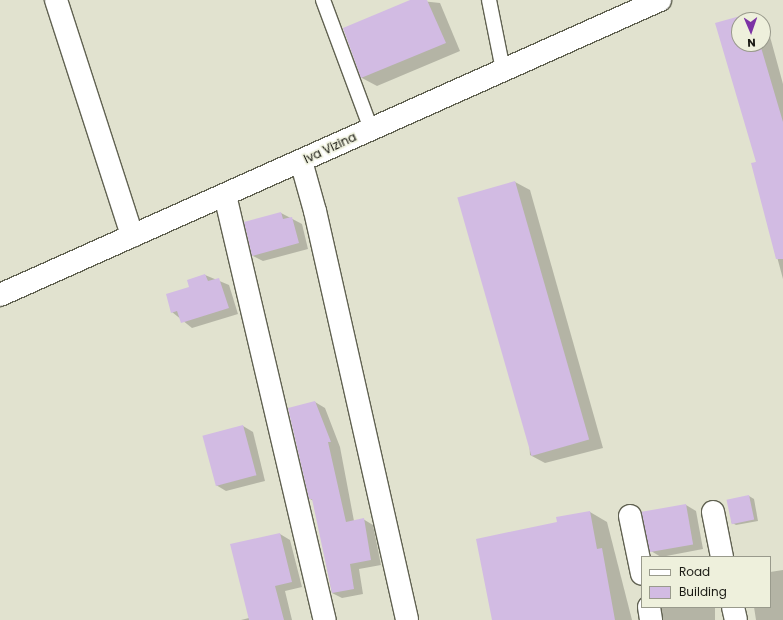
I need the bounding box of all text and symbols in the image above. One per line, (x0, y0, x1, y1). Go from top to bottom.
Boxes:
north arrow (731, 12, 771, 52)
text: N (747, 35, 756, 51)
street label: Iva Vizina (301, 130, 359, 166)
legend (641, 556, 771, 608)
text: Road (679, 563, 710, 580)
text: Building (679, 583, 727, 600)

